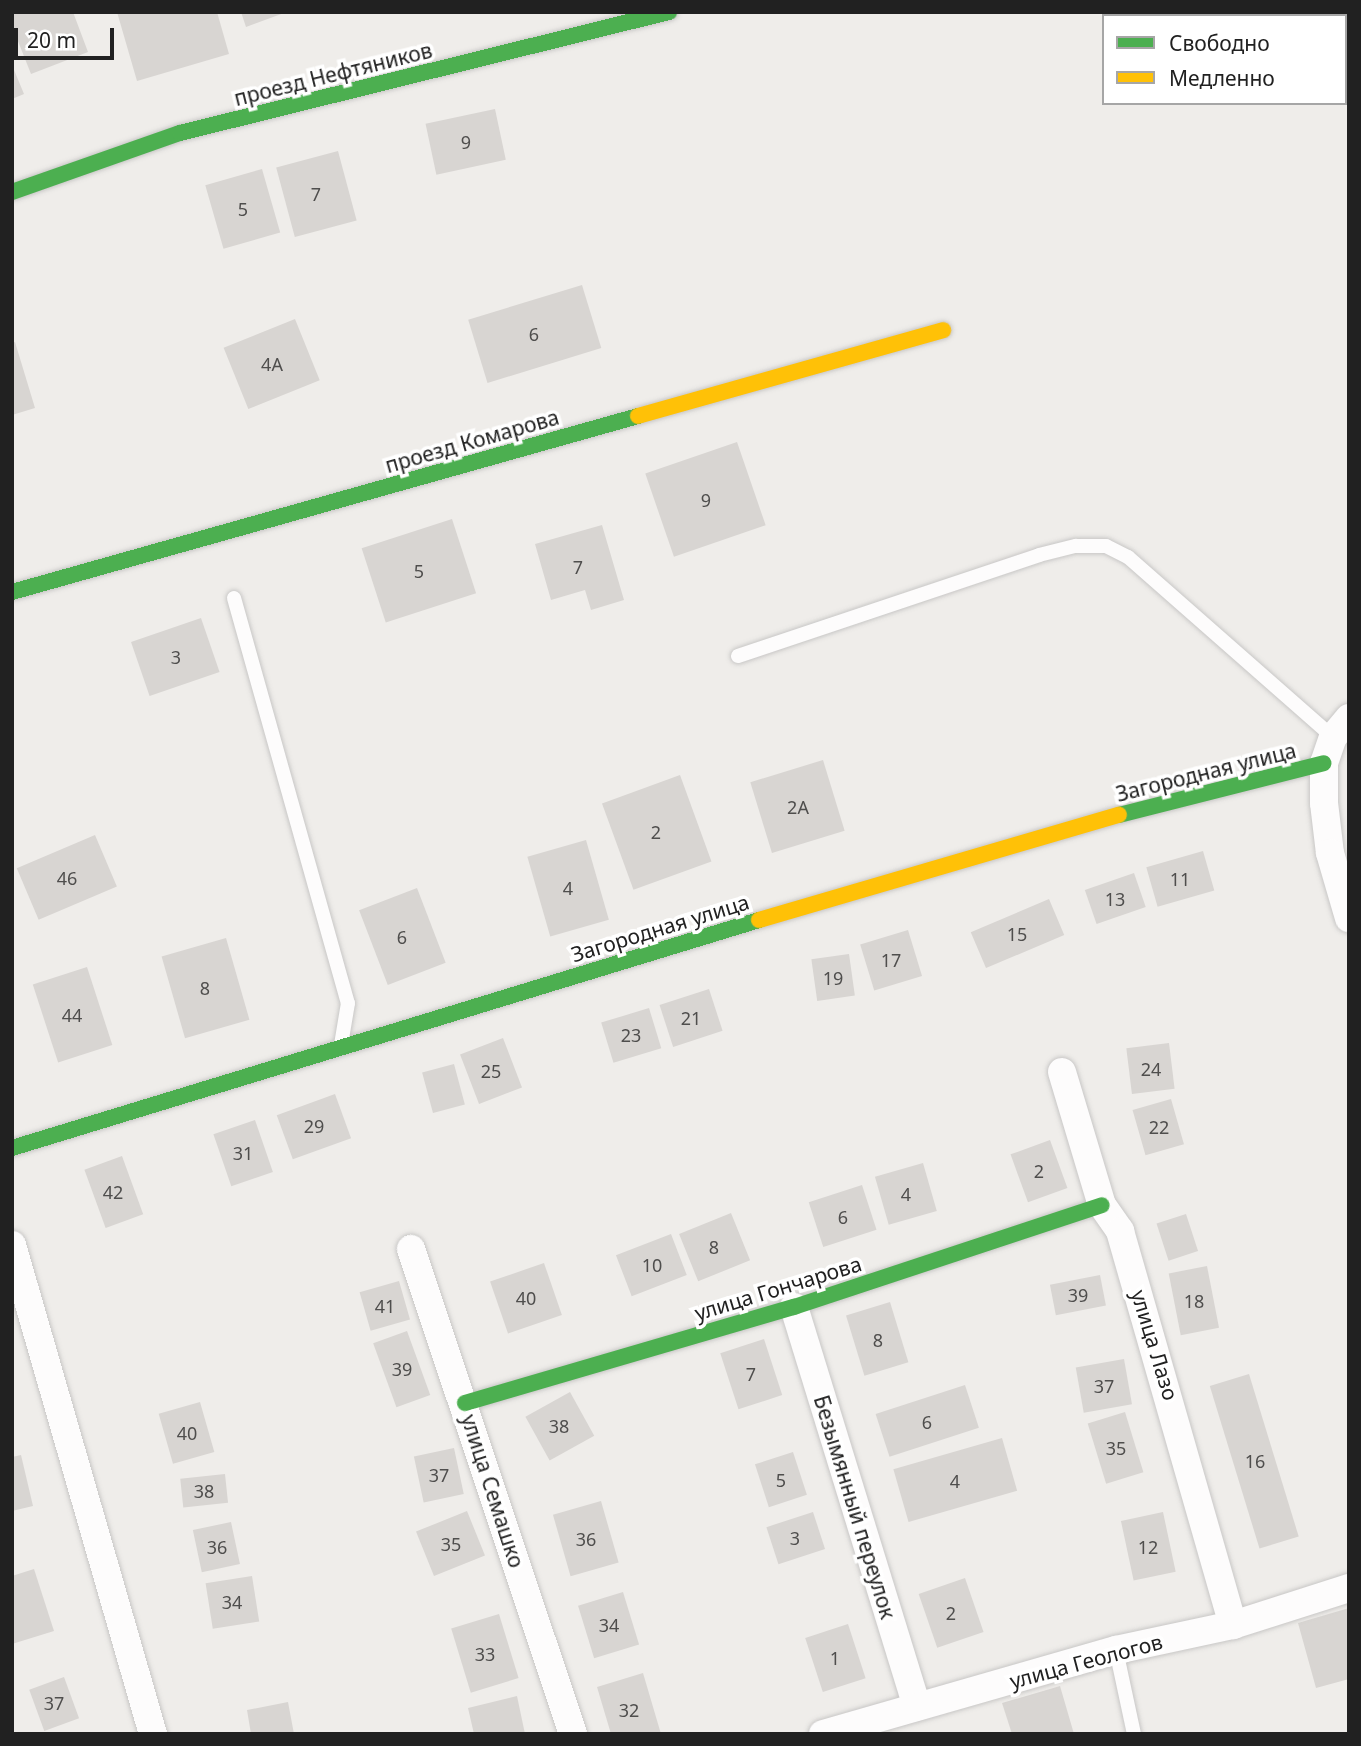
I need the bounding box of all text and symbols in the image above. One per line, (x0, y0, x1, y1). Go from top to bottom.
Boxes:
scale bar (18, 14, 117, 58)
legend (1102, 14, 1347, 105)
text: 20 m (27, 26, 76, 54)
text: Свободно (1169, 29, 1270, 57)
street label: проезд Нефтяников (231, 37, 435, 111)
text: Медленно (1169, 64, 1275, 92)
house number: 9 (461, 131, 471, 153)
house number: 7 (311, 183, 321, 205)
house number: 5 (238, 198, 248, 220)
house number: 6 (529, 323, 539, 345)
house number: 4А (261, 353, 283, 375)
street label: проезд Комарова (382, 404, 562, 478)
house number: 9 (701, 489, 711, 511)
house number: 7 (573, 556, 583, 578)
house number: 5 (414, 560, 424, 582)
house number: 3 (171, 646, 181, 668)
street label: Загородная улица (1113, 737, 1299, 807)
house number: 2А (787, 796, 809, 818)
house number: 2 (651, 821, 661, 843)
house number: 46 (57, 867, 77, 889)
house number: 11 (1170, 868, 1190, 890)
house number: 4 (563, 877, 573, 899)
house number: 13 (1105, 888, 1125, 910)
street label: Загородная улица (568, 889, 752, 967)
house number: 15 (1007, 923, 1027, 945)
house number: 6 (397, 926, 407, 948)
house number: 17 (881, 949, 901, 971)
house number: 19 (823, 967, 843, 989)
house number: 8 (200, 977, 210, 999)
house number: 44 (62, 1004, 82, 1026)
house number: 21 (681, 1007, 701, 1029)
house number: 23 (621, 1024, 641, 1046)
house number: 24 (1141, 1058, 1161, 1080)
house number: 25 (481, 1060, 501, 1082)
house number: 29 (304, 1115, 324, 1137)
house number: 22 (1149, 1116, 1169, 1138)
house number: 31 (233, 1142, 253, 1164)
house number: 2 (1034, 1160, 1044, 1182)
house number: 42 (103, 1181, 123, 1203)
house number: 4 (901, 1183, 911, 1205)
house number: 6 (838, 1206, 848, 1228)
house number: 8 (709, 1236, 719, 1258)
street label: улица Гончарова (692, 1251, 864, 1325)
house number: 10 (642, 1254, 662, 1276)
house number: 39 (1068, 1284, 1088, 1306)
house number: 40 (516, 1287, 536, 1309)
street label: улица Лазо (1126, 1287, 1184, 1403)
house number: 18 (1184, 1290, 1204, 1312)
house number: 41 (375, 1295, 395, 1317)
house number: 8 (873, 1329, 883, 1351)
house number: 39 (392, 1358, 412, 1380)
house number: 7 (746, 1363, 756, 1385)
house number: 37 (1094, 1375, 1114, 1397)
street label: Безымянный переулок (809, 1392, 901, 1622)
street label: улица Семашко (456, 1411, 530, 1571)
house number: 6 (922, 1411, 932, 1433)
house number: 38 (549, 1415, 569, 1437)
house number: 40 (177, 1422, 197, 1444)
house number: 35 (1106, 1437, 1126, 1459)
house number: 16 (1245, 1450, 1265, 1472)
house number: 37 (429, 1464, 449, 1486)
house number: 5 (776, 1469, 786, 1491)
house number: 4 (950, 1470, 960, 1492)
house number: 38 (194, 1480, 214, 1502)
house number: 3 (790, 1527, 800, 1549)
house number: 36 (576, 1528, 596, 1550)
house number: 35 (441, 1533, 461, 1555)
house number: 36 (207, 1536, 227, 1558)
house number: 12 (1138, 1536, 1158, 1558)
house number: 34 (222, 1591, 242, 1613)
house number: 2 (946, 1602, 956, 1624)
house number: 34 (599, 1614, 619, 1636)
street label: улица Геологов (1007, 1629, 1165, 1693)
house number: 33 (475, 1643, 495, 1665)
house number: 1 (830, 1647, 840, 1669)
house number: 37 (44, 1692, 64, 1714)
house number: 32 (619, 1699, 639, 1721)

